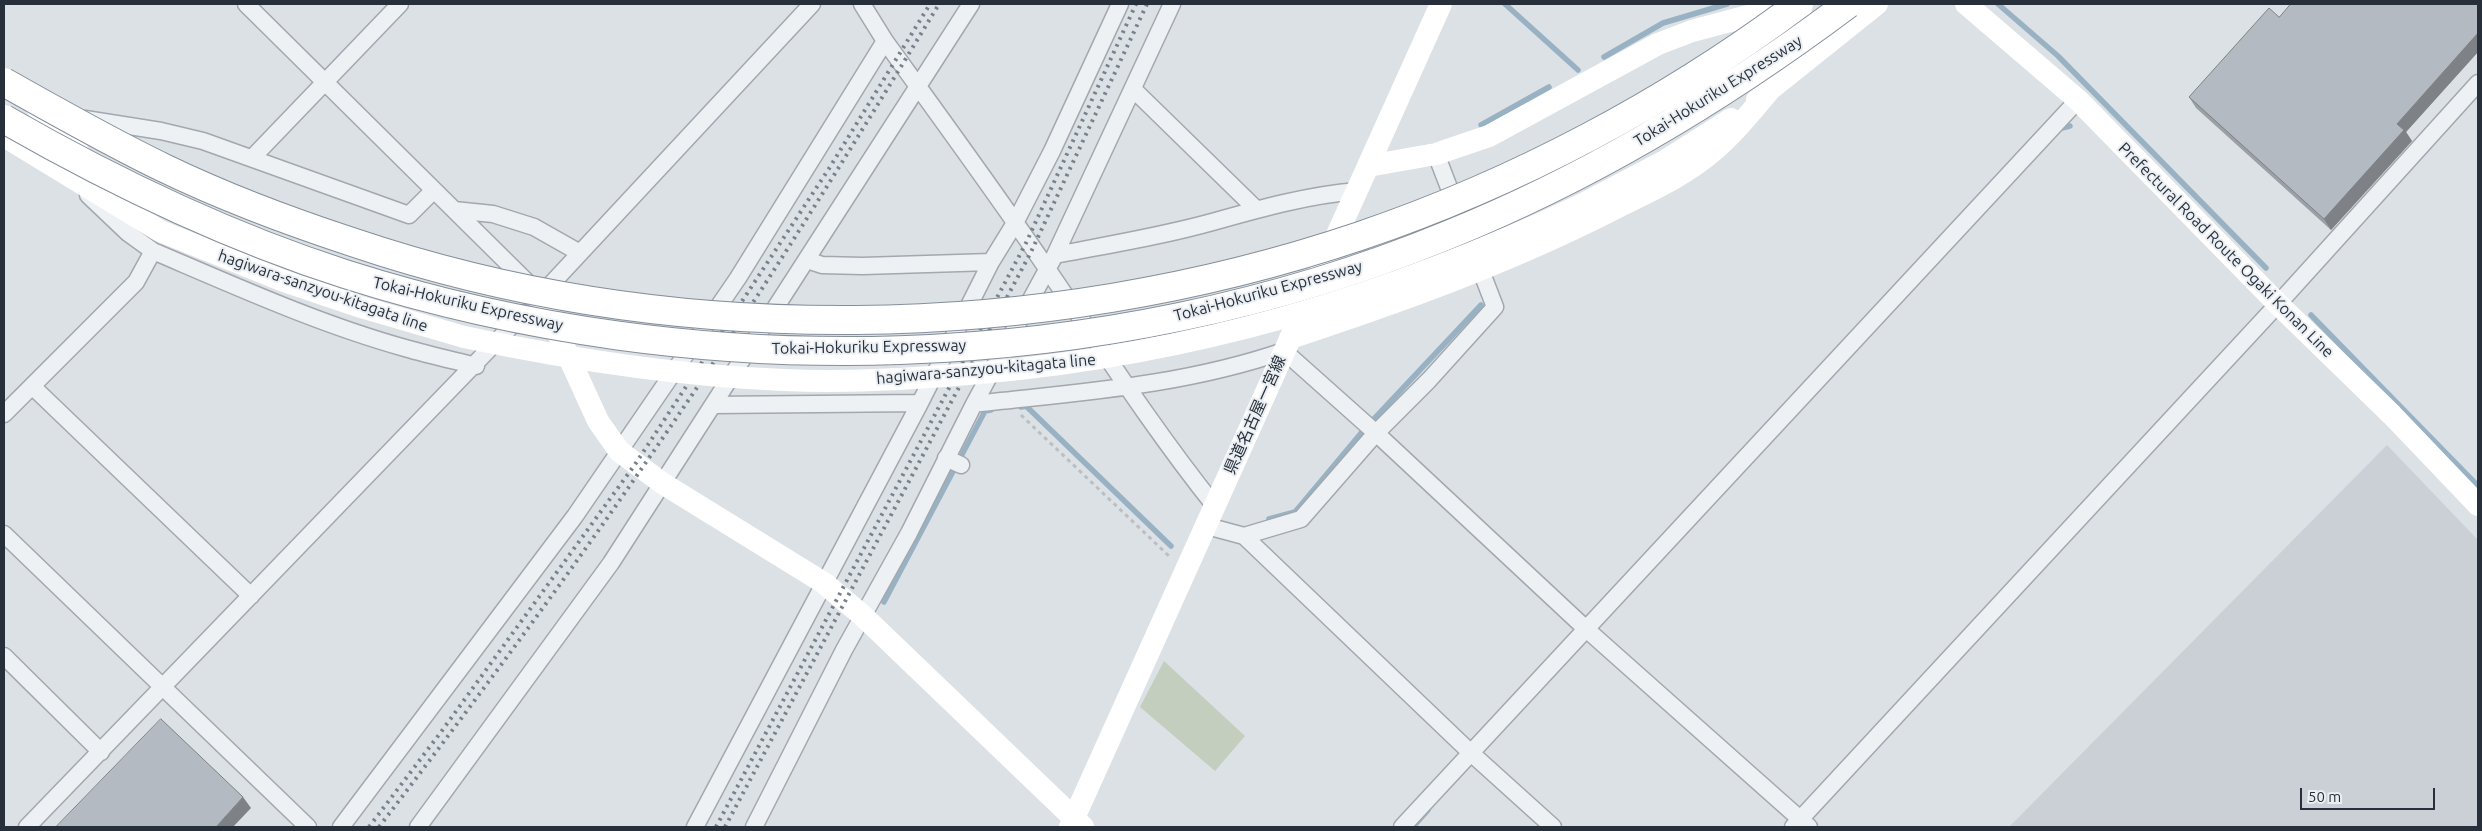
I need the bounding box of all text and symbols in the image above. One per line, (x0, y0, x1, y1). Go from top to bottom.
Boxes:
street label: Tokai-Hokuriku Expressway (1630, 31, 1806, 151)
street label: Prefectural Road Route Ogaki Konan Line (2114, 138, 2338, 362)
street label: hagiwara-sanzyou-kitagata line (216, 246, 430, 336)
street label: Tokai-Hokuriku Expressway (1172, 257, 1364, 325)
street label: Tokai-Hokuriku Expressway (371, 273, 565, 335)
street label: Tokai-Hokuriku Expressway (772, 336, 966, 358)
street label: hagiwara-sanzyou-kitagata line (875, 350, 1097, 388)
street label: 県道名古屋一宮線 (1220, 353, 1290, 477)
scale bar (2302, 778, 2437, 810)
text: 50 m (2308, 788, 2341, 805)

